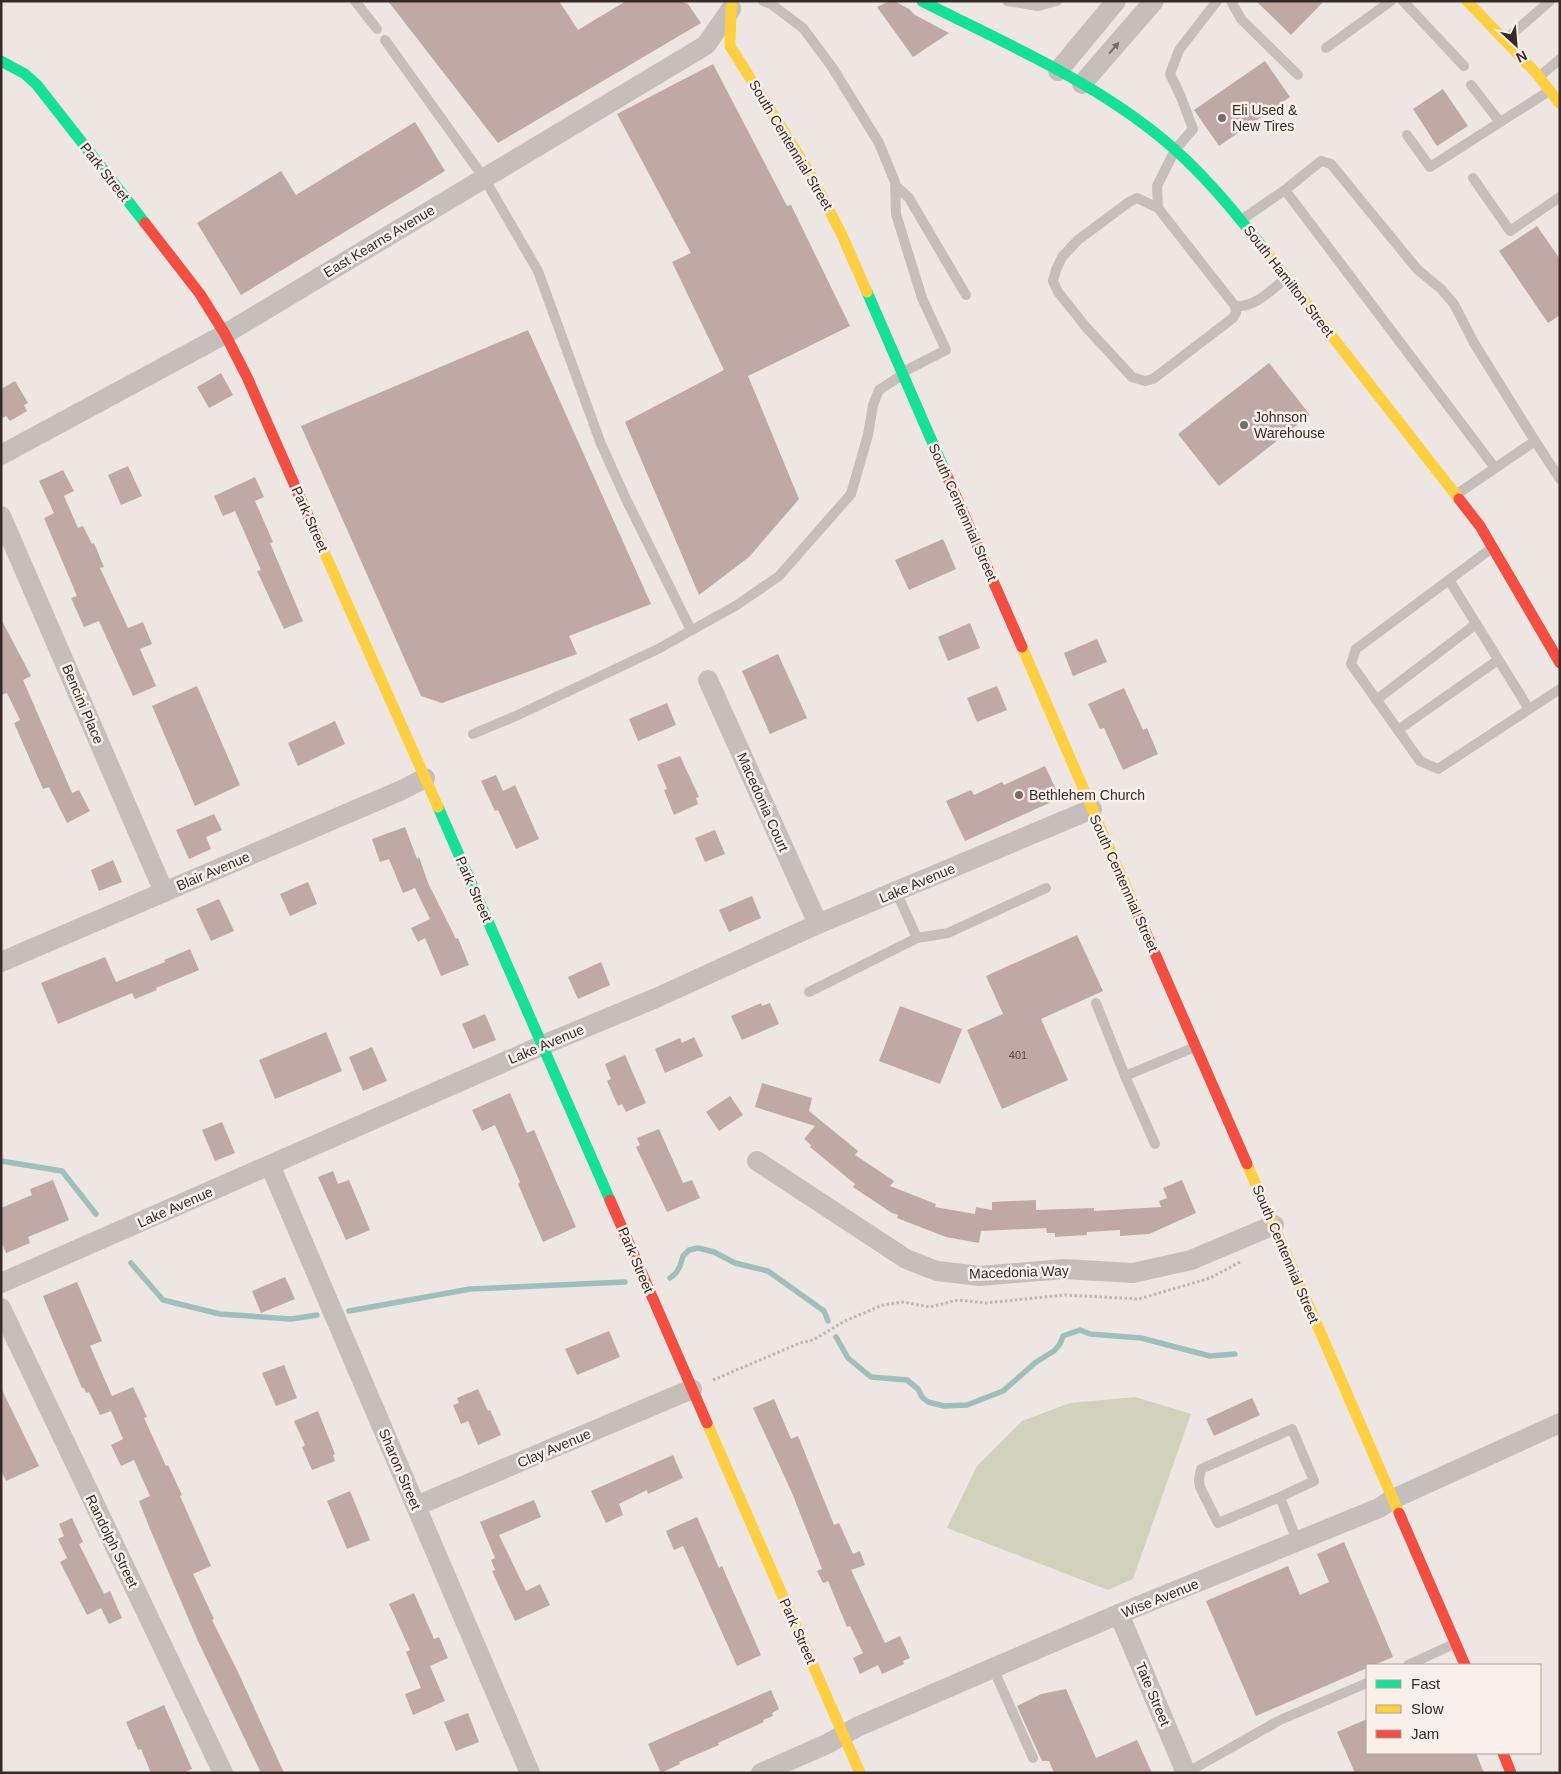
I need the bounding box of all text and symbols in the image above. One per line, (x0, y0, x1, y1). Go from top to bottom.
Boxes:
north arrow (1491, 20, 1541, 70)
one-way arrow (1108, 41, 1119, 54)
text: N (1514, 47, 1530, 66)
street label: South Centennial Street (746, 77, 836, 213)
place label: Eli Used & New Tires (1232, 102, 1298, 134)
marker: Eli Used & New Tires (1216, 112, 1228, 124)
street label: Park Street (77, 139, 133, 205)
street label: East Kearns Avenue (321, 201, 438, 280)
street label: South Hamilton Street (1241, 222, 1338, 340)
place label: Johnson Warehouse (1254, 409, 1325, 441)
marker: Johnson Warehouse (1238, 419, 1250, 431)
street label: South Centennial Street (925, 441, 1001, 583)
street label: Park Street (288, 484, 332, 554)
street label: Bencini Place (59, 662, 107, 746)
street label: Macedonia Court (734, 750, 792, 854)
place label: Bethlehem Church (1029, 787, 1145, 803)
marker: Bethlehem Church (1013, 789, 1025, 801)
street label: South Centennial Street (1086, 812, 1162, 954)
street label: Blair Avenue (174, 848, 252, 894)
street label: Park Street (452, 854, 496, 924)
street label: Lake Avenue (877, 860, 957, 906)
street label: Lake Avenue (506, 1021, 586, 1067)
house number: 401 (1009, 1049, 1027, 1061)
street label: South Centennial Street (1250, 1182, 1322, 1326)
street label: Lake Avenue (135, 1183, 215, 1231)
street label: Park Street (615, 1225, 657, 1295)
street label: Macedonia Way (969, 1262, 1069, 1282)
street label: Clay Avenue (515, 1425, 593, 1471)
street label: Sharon Street (376, 1426, 424, 1512)
street label: Randolph Street (83, 1492, 141, 1590)
street label: Wise Avenue (1119, 1575, 1201, 1621)
street label: Park Street (776, 1596, 820, 1666)
street label: Tate Street (1132, 1660, 1174, 1728)
legend (1366, 1664, 1541, 1754)
text: Fast (1411, 1675, 1441, 1692)
text: Slow (1411, 1700, 1444, 1717)
text: Jam (1411, 1725, 1439, 1742)

